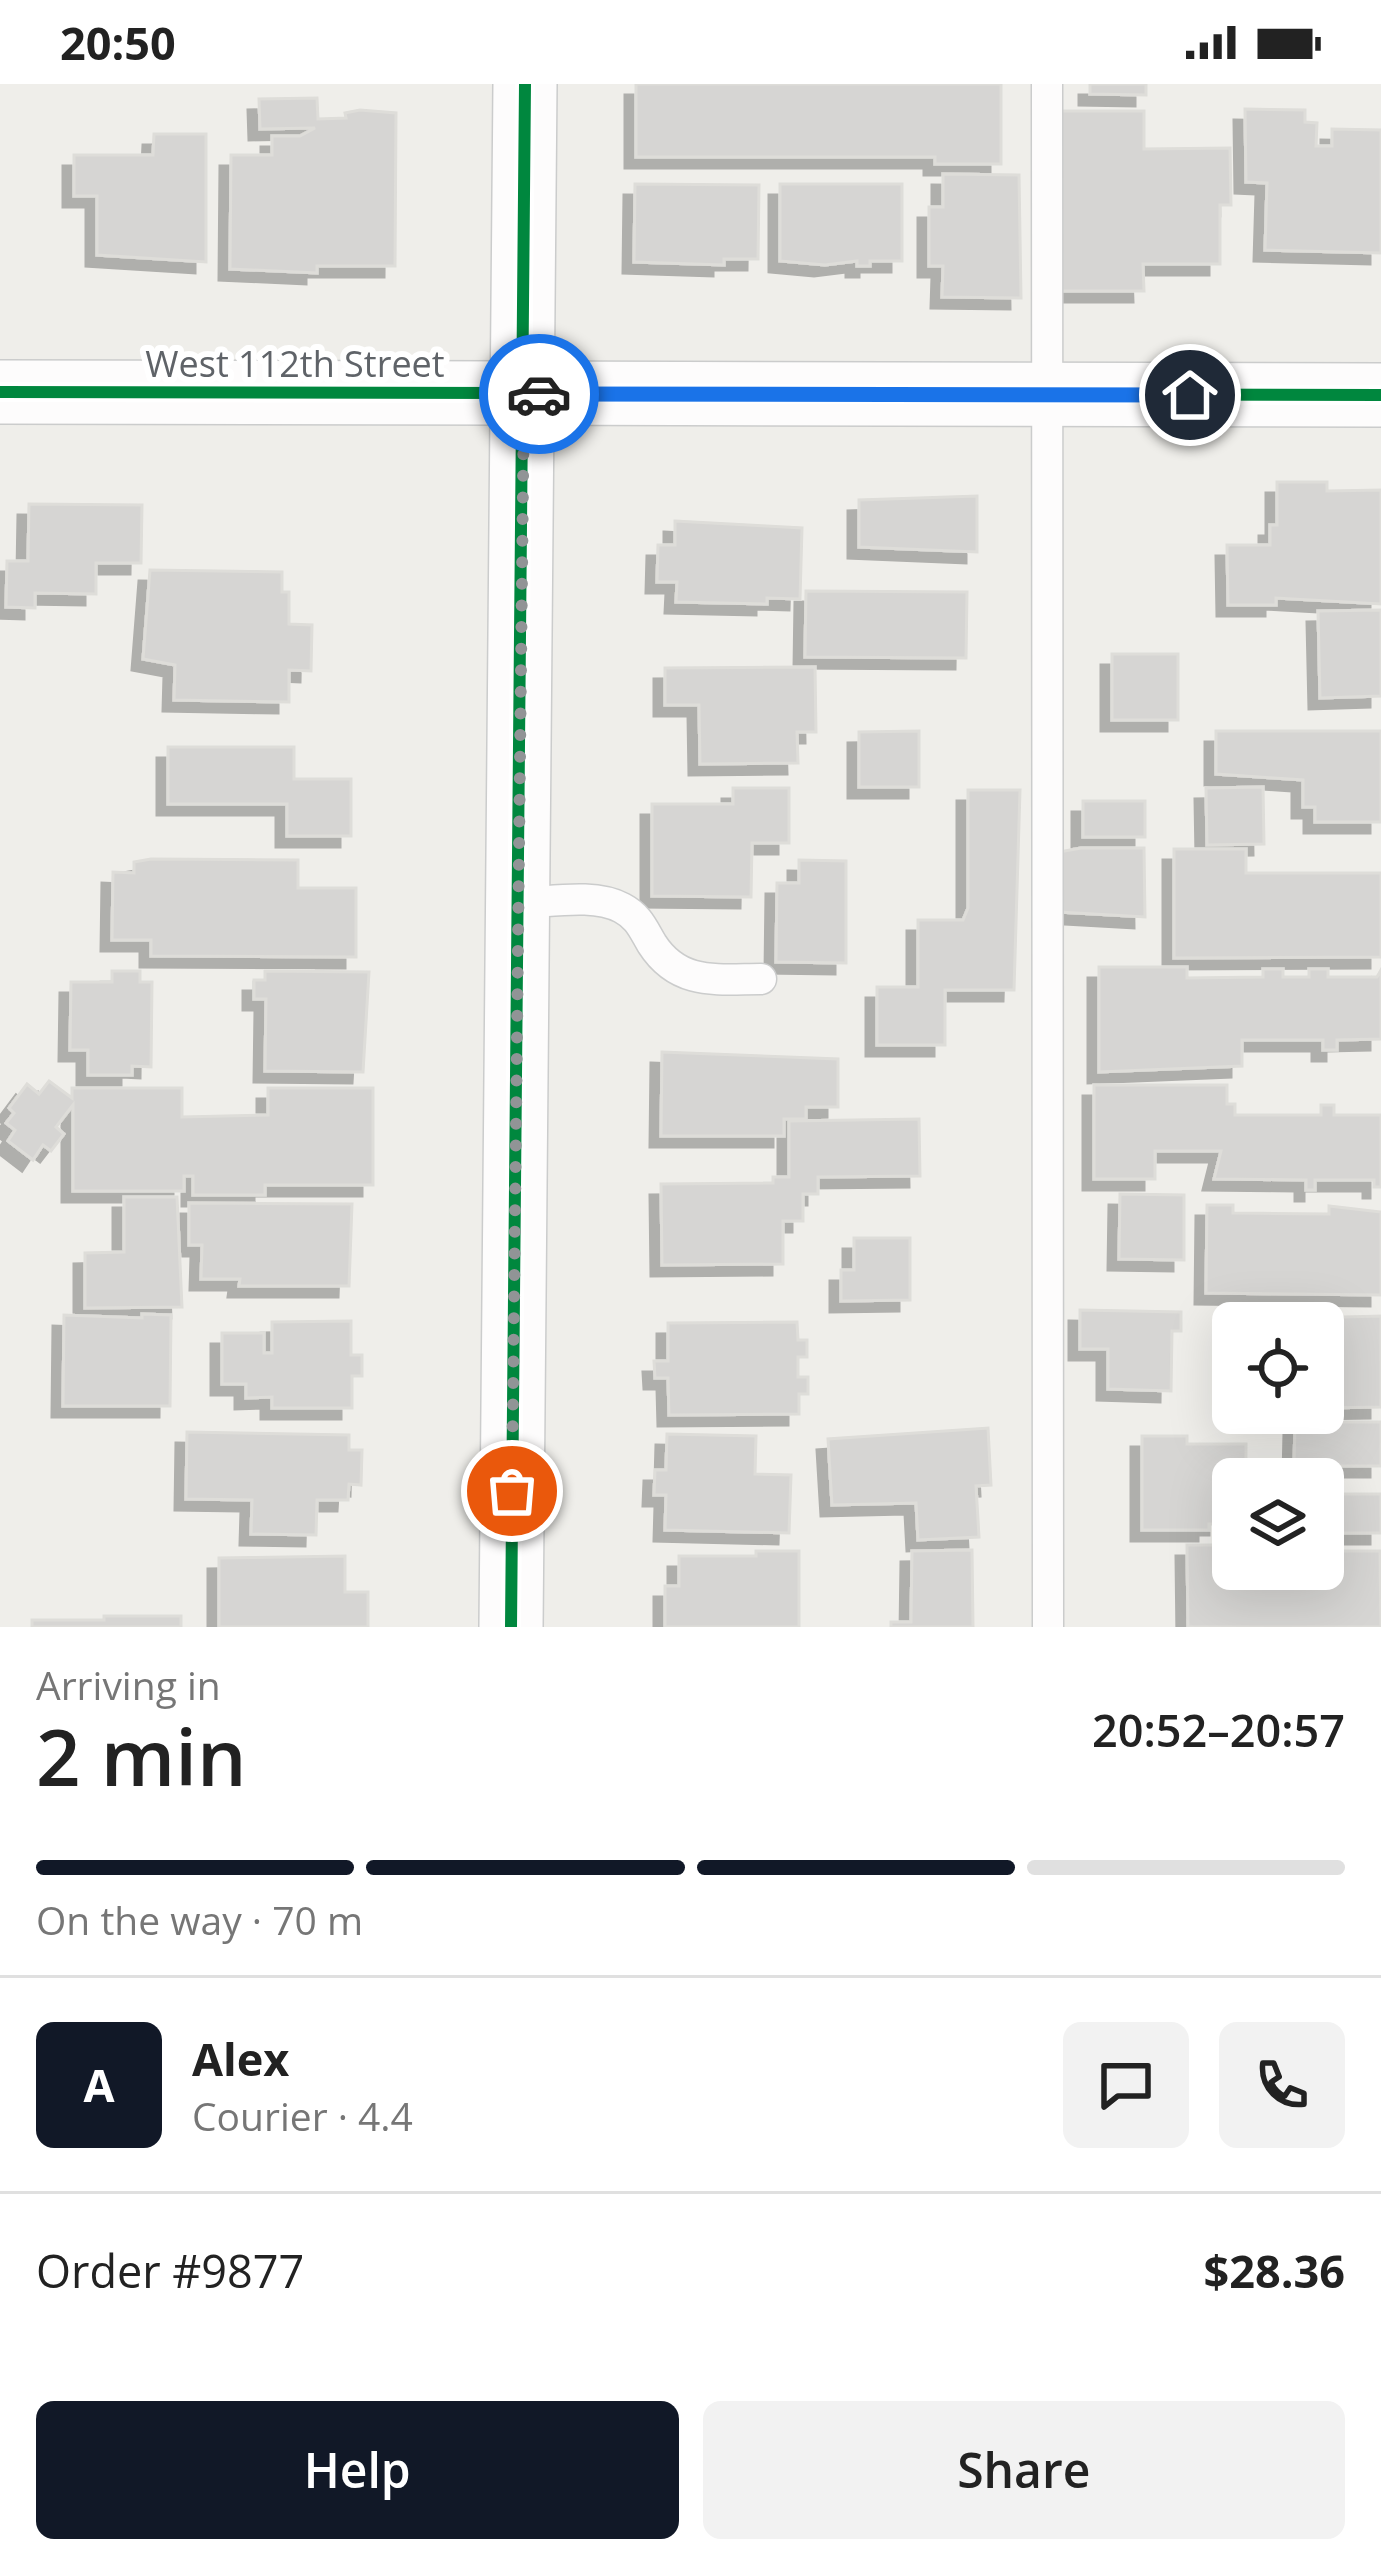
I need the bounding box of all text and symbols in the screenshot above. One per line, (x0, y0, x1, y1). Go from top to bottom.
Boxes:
text: 20:50 (60, 12, 176, 73)
courier (479, 334, 599, 454)
street label: West 112th Street (145, 339, 445, 388)
pin (1139, 344, 1241, 446)
icon: car (506, 361, 572, 427)
icon: home (1157, 362, 1223, 428)
map controls (1212, 1302, 1344, 1590)
button: locate (1212, 1302, 1344, 1434)
pin (461, 1440, 563, 1542)
icon: bag (479, 1458, 545, 1524)
button: layers (1212, 1458, 1344, 1590)
text: Arriving in (36, 1658, 221, 1711)
text: 20:52–20:57 (1092, 1699, 1345, 1760)
text: 2 min (36, 1703, 247, 1809)
text: On the way · 70 m (36, 1893, 363, 1946)
button: chat (1063, 2022, 1189, 2148)
button: phone (1219, 2022, 1345, 2148)
text: Alex (192, 2028, 289, 2089)
text: A (83, 2054, 115, 2115)
text: Courier · 4.4 (192, 2089, 413, 2142)
text: Order #9877 (36, 2240, 304, 2301)
text: $28.36 (1204, 2240, 1345, 2301)
button: Help (36, 2401, 679, 2539)
button: Share (703, 2401, 1345, 2539)

